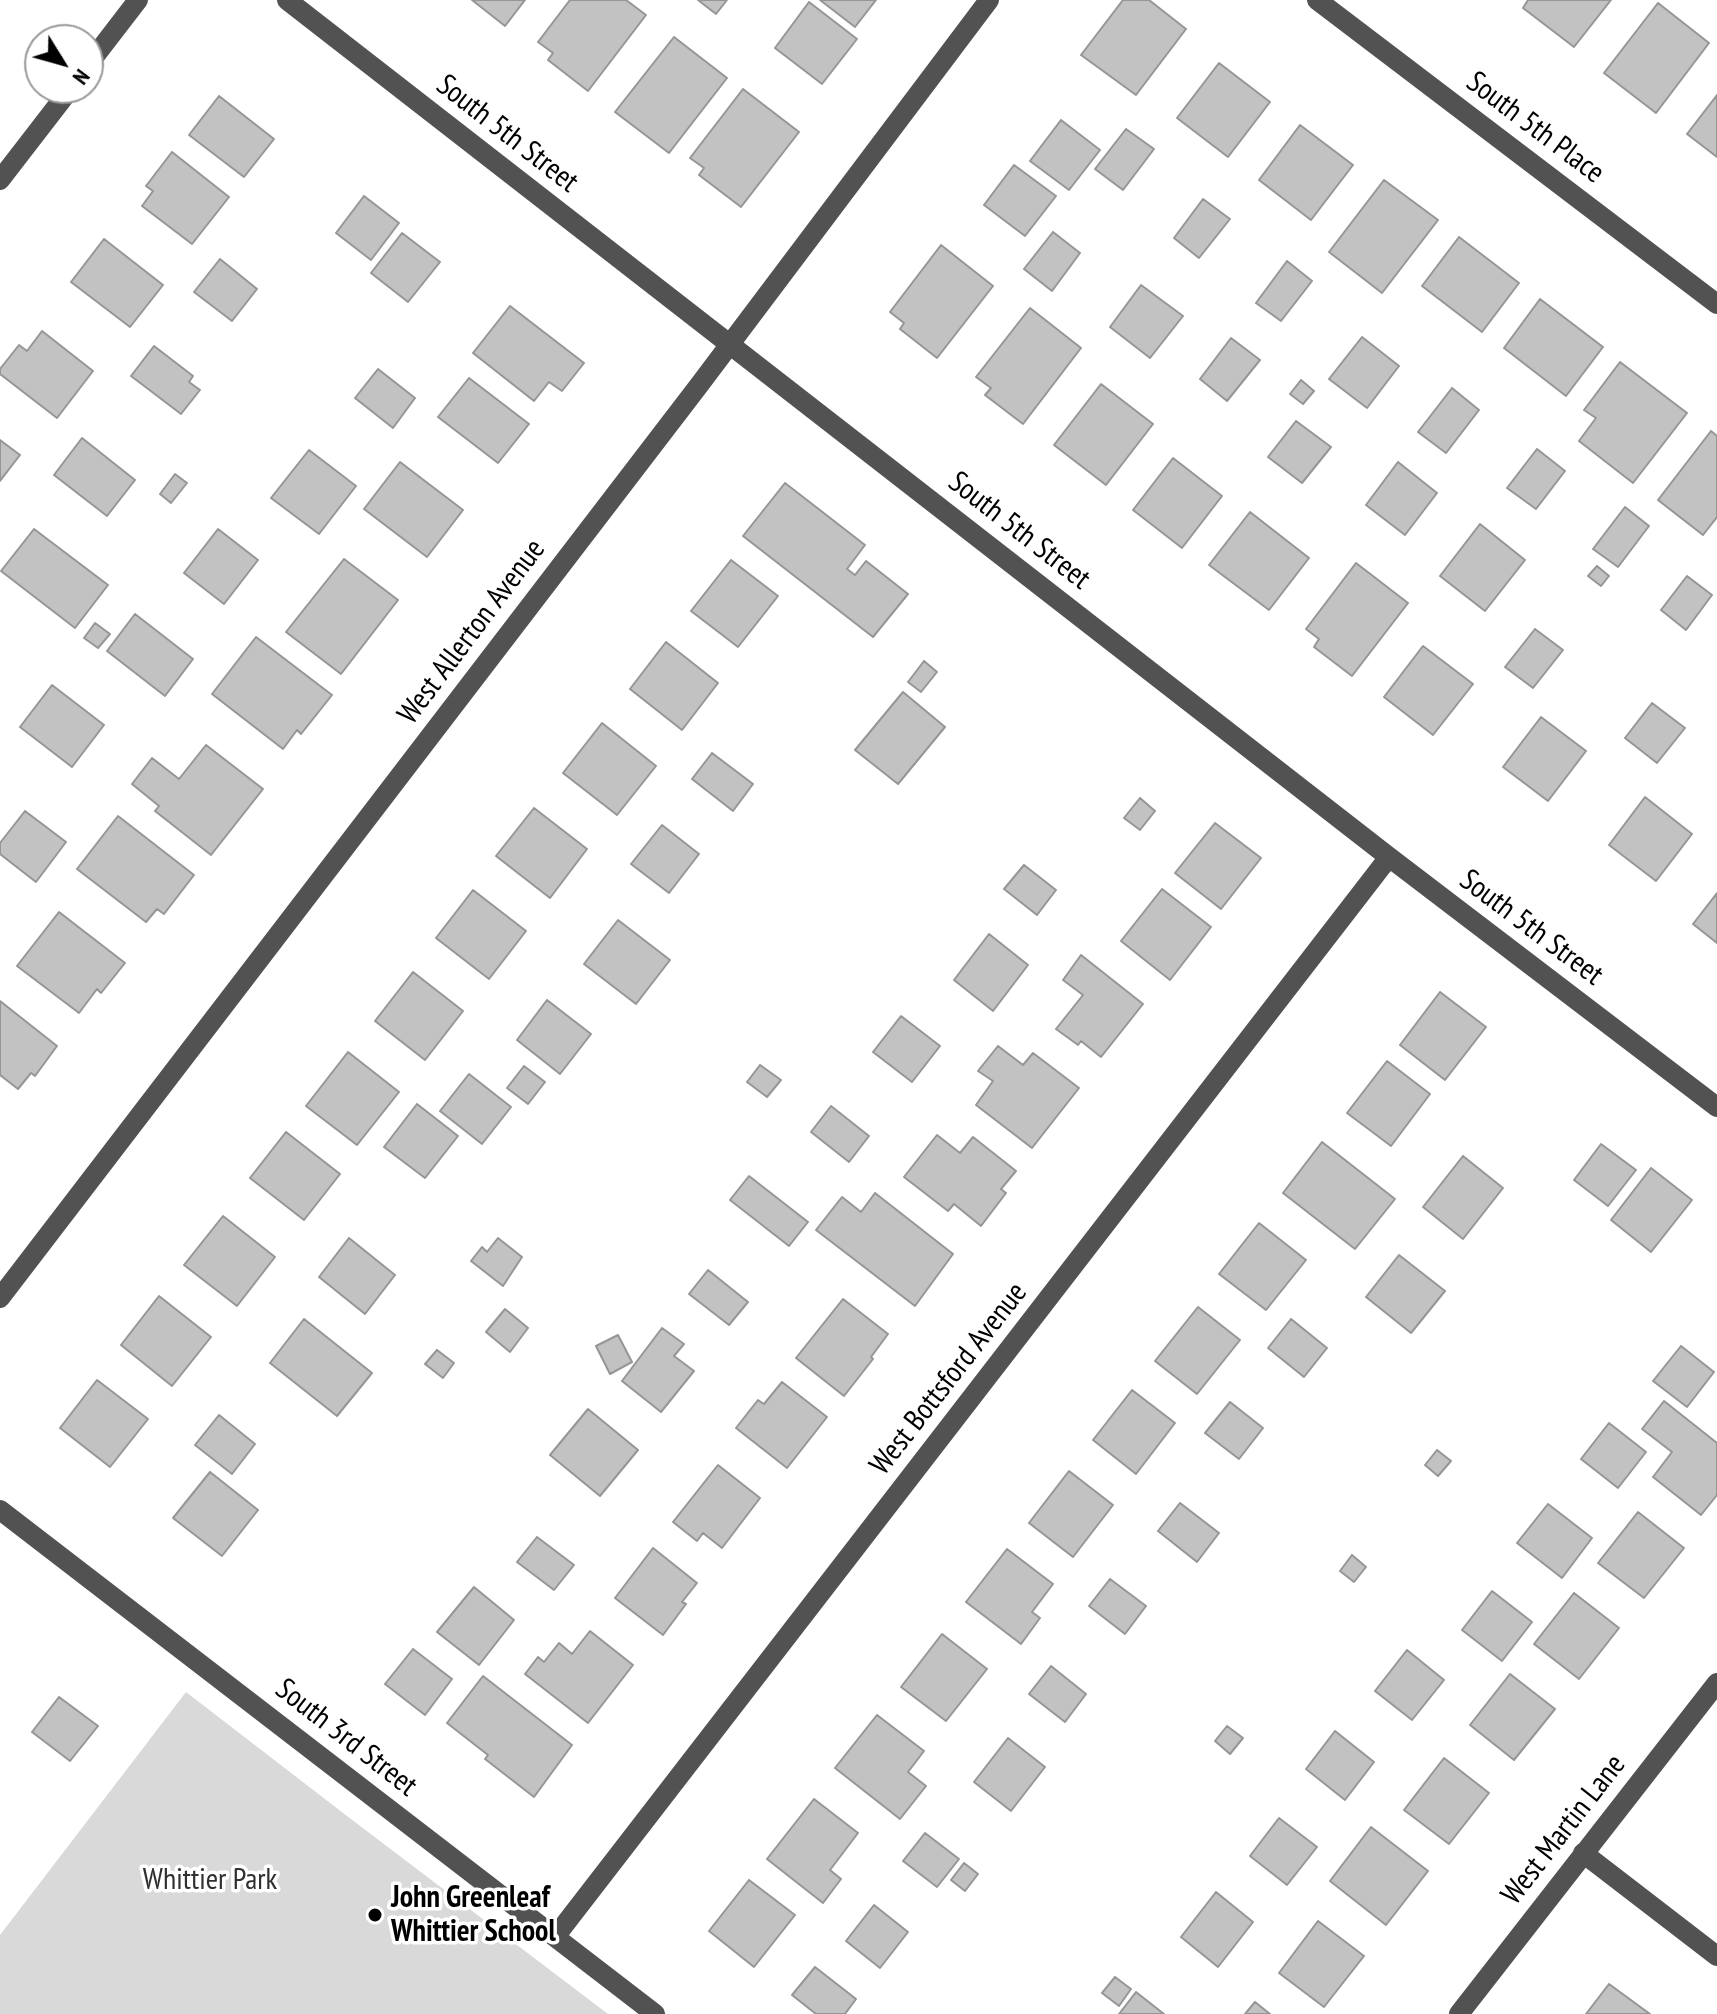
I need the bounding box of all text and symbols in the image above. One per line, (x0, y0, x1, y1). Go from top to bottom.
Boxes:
north arrow (24, 24, 104, 104)
text: N (67, 64, 96, 90)
street label: South 5th Place (1459, 65, 1611, 191)
street label: South 5th Street (429, 67, 585, 201)
street label: South 5th Street (941, 464, 1097, 598)
street label: West Allerton Avenue (391, 532, 553, 732)
street label: South 5th Street (1452, 862, 1610, 994)
street label: West Bottsford Avenue (863, 1276, 1035, 1482)
street label: South 3rd Street (268, 1672, 424, 1804)
street label: West Martin Lane (1494, 1748, 1634, 1912)
park label: Whittier Park (143, 1862, 277, 1898)
place label: John Greenleaf Whittier School (391, 1880, 556, 1950)
marker: John Greenleaf Whittier School (366, 1906, 384, 1924)

